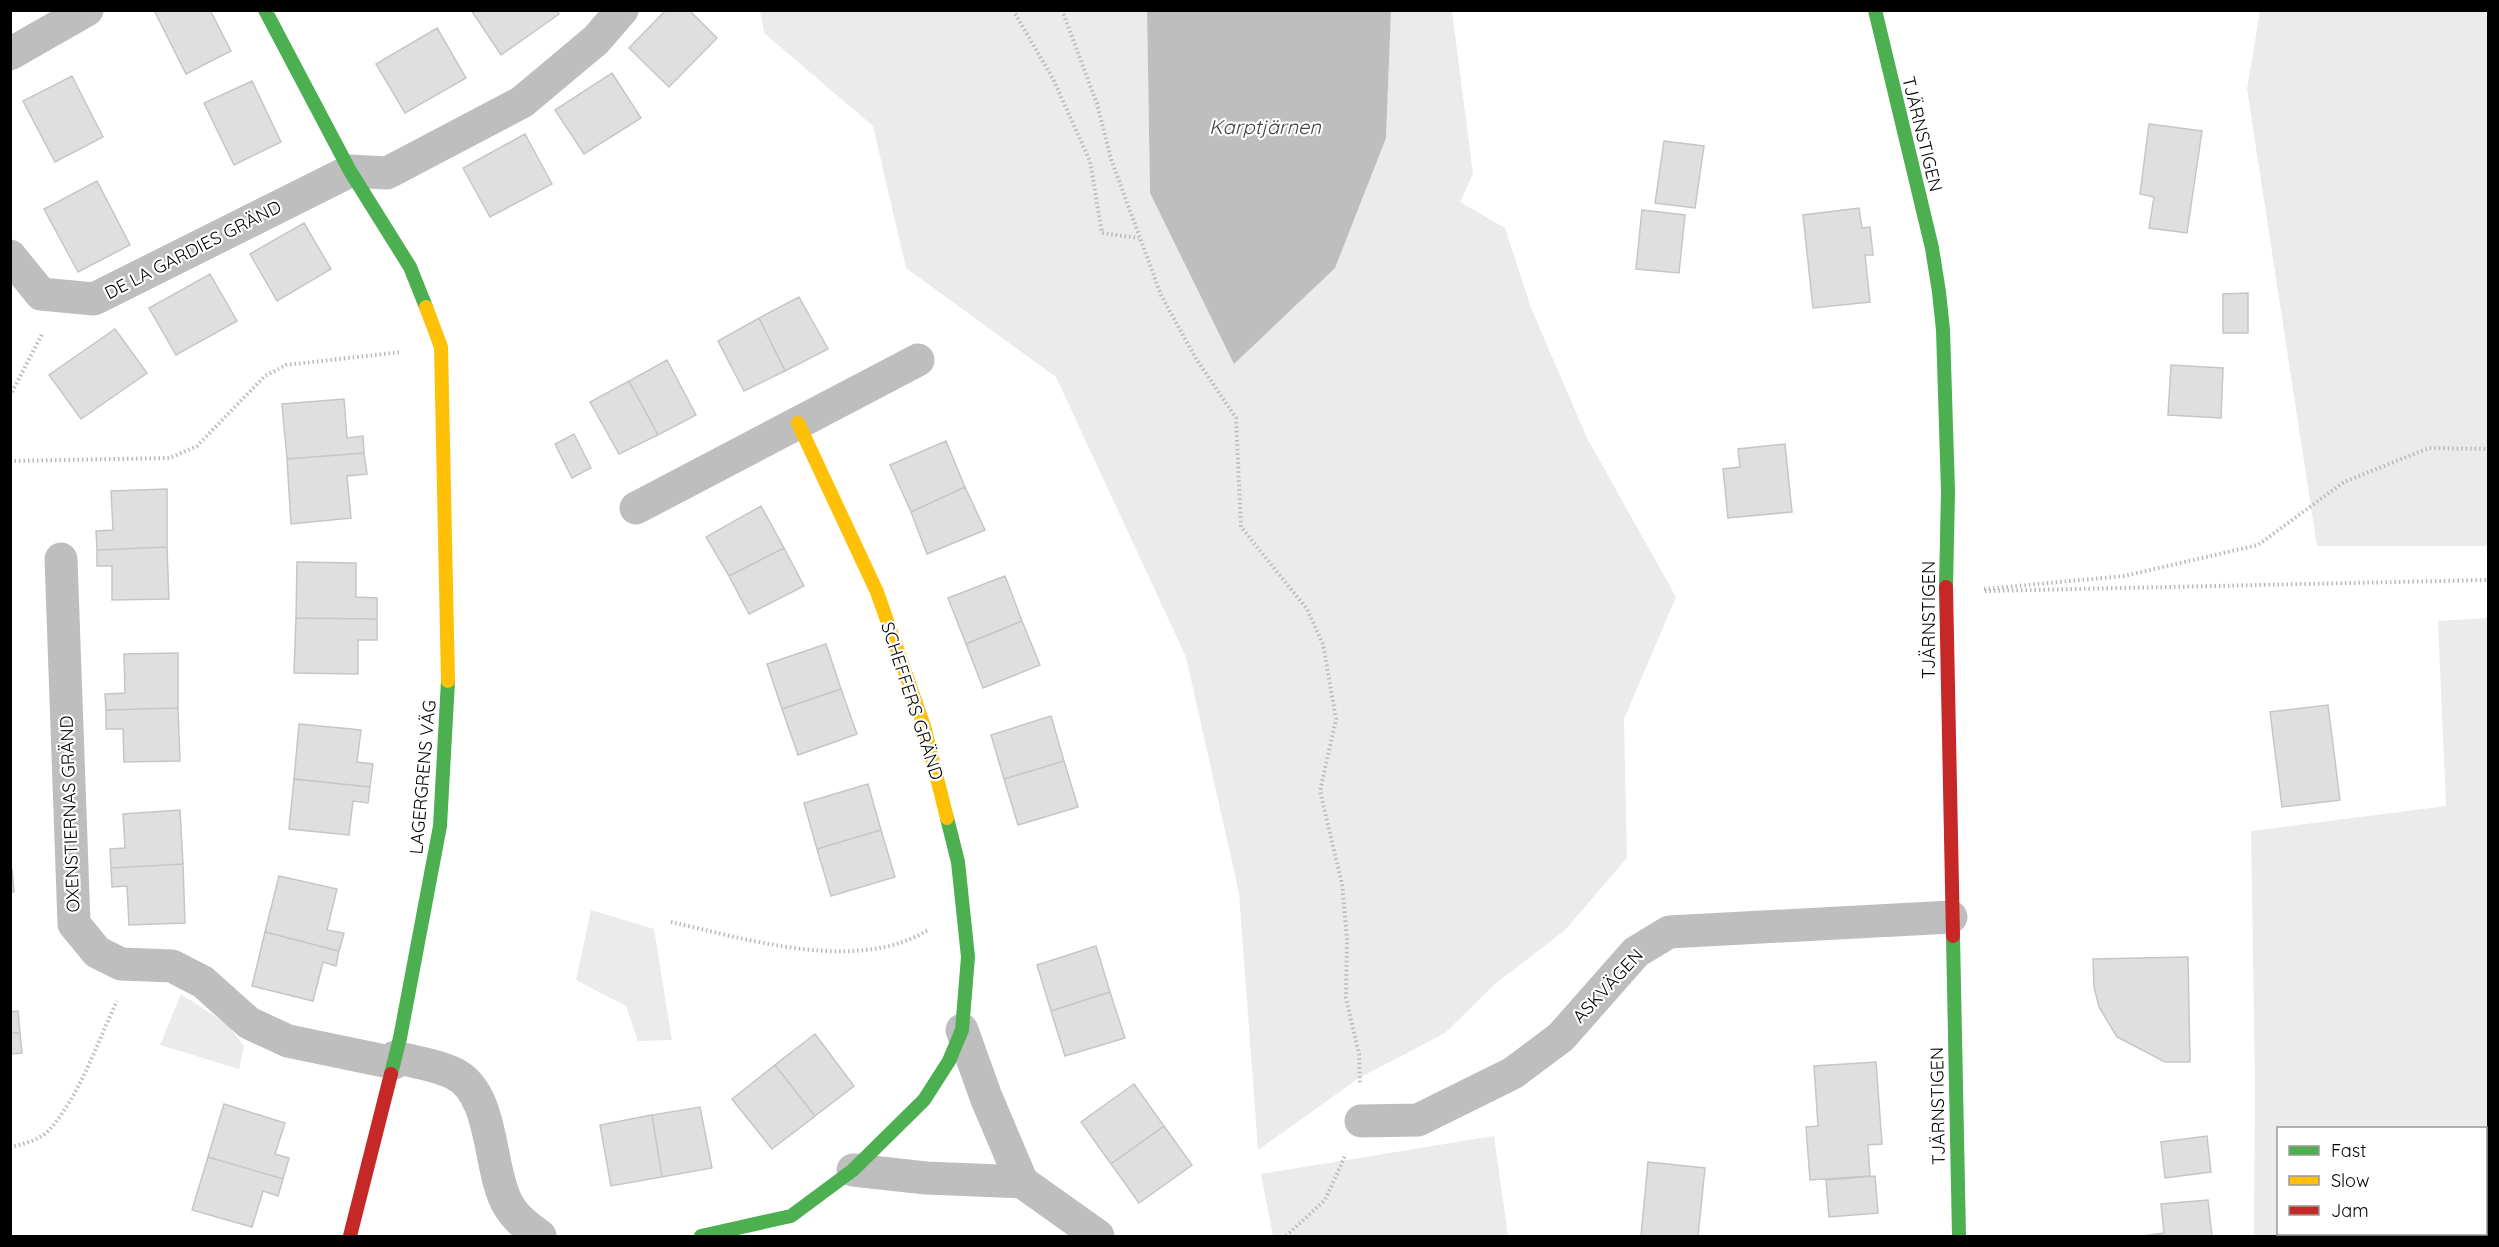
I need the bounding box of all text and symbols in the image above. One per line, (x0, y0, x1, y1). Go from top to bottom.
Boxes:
street label: TJÄRNSTIGEN (1897, 74, 1948, 194)
water label: Karptjärnen (1209, 114, 1321, 139)
street label: DE LA GARDIES GRÄND (101, 195, 285, 304)
street label: TJÄRNSTIGEN (1917, 561, 1940, 679)
street label: SCHEFFERS GRÄND (876, 619, 949, 783)
street label: LAGERGRENS VÄG (404, 699, 441, 855)
street label: OXENSTIERNAS GRÄND (55, 715, 84, 913)
street label: ASKVÄGEN (1567, 944, 1648, 1028)
street label: TJÄRNSTIGEN (1925, 1047, 1950, 1165)
legend (2277, 1127, 2487, 1235)
text: Fast (2331, 1139, 2366, 1162)
text: Slow (2331, 1169, 2369, 1192)
text: Jam (2331, 1199, 2369, 1222)

